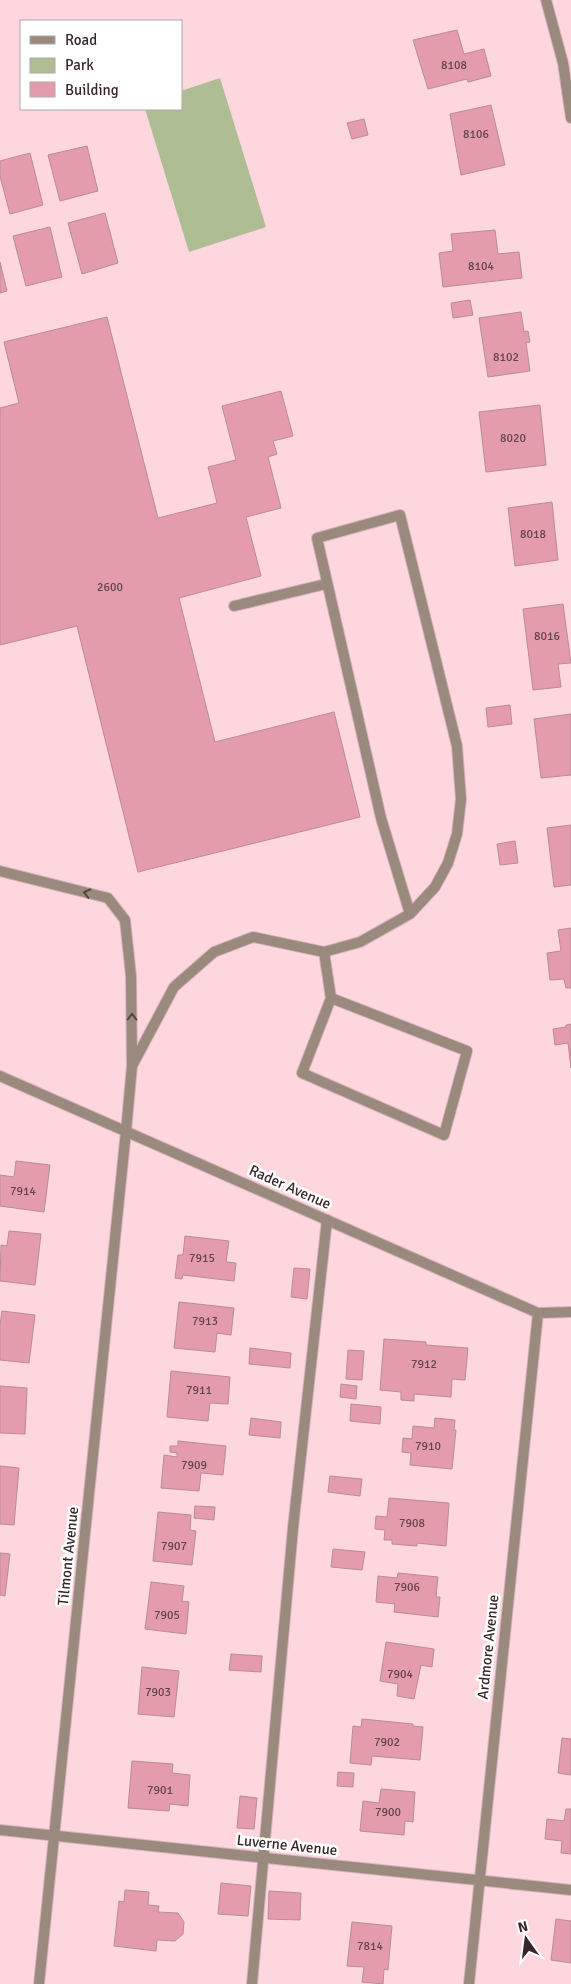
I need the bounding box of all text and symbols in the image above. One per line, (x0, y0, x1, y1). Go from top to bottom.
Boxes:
legend (20, 20, 182, 110)
text: Road (65, 31, 97, 49)
text: Park (65, 56, 94, 74)
house number: 8108 (441, 58, 467, 73)
text: Building (65, 81, 119, 99)
house number: 8106 (463, 127, 489, 142)
house number: 8104 (468, 259, 494, 274)
house number: 8102 (493, 350, 519, 365)
house number: 8020 (500, 431, 526, 446)
house number: 8018 (520, 527, 546, 542)
house number: 2600 (97, 580, 123, 595)
house number: 8016 (534, 629, 560, 644)
one-way arrow (83, 888, 92, 899)
one-way arrow (127, 1013, 137, 1021)
street label: Rader Avenue (246, 1161, 334, 1213)
house number: 7914 (10, 1184, 36, 1199)
house number: 7915 (189, 1251, 215, 1266)
house number: 7913 (192, 1314, 218, 1329)
house number: 7912 (411, 1357, 437, 1372)
house number: 7911 (186, 1383, 212, 1398)
house number: 7910 (415, 1439, 441, 1454)
house number: 7909 (181, 1458, 207, 1473)
street label: Tilmont Avenue (54, 1506, 82, 1606)
house number: 7908 (399, 1516, 425, 1531)
house number: 7907 (161, 1539, 187, 1554)
house number: 7906 (394, 1580, 420, 1595)
street label: Ardmore Avenue (474, 1594, 502, 1700)
house number: 7905 (154, 1608, 180, 1623)
house number: 7904 (387, 1667, 413, 1682)
house number: 7903 (145, 1685, 171, 1700)
house number: 7902 (374, 1735, 400, 1750)
house number: 7901 (147, 1783, 173, 1798)
house number: 7900 (375, 1805, 401, 1820)
street label: Luverne Avenue (236, 1831, 338, 1859)
north arrow (501, 1914, 551, 1964)
text: N (516, 1917, 530, 1936)
house number: 7814 (357, 1939, 383, 1954)

